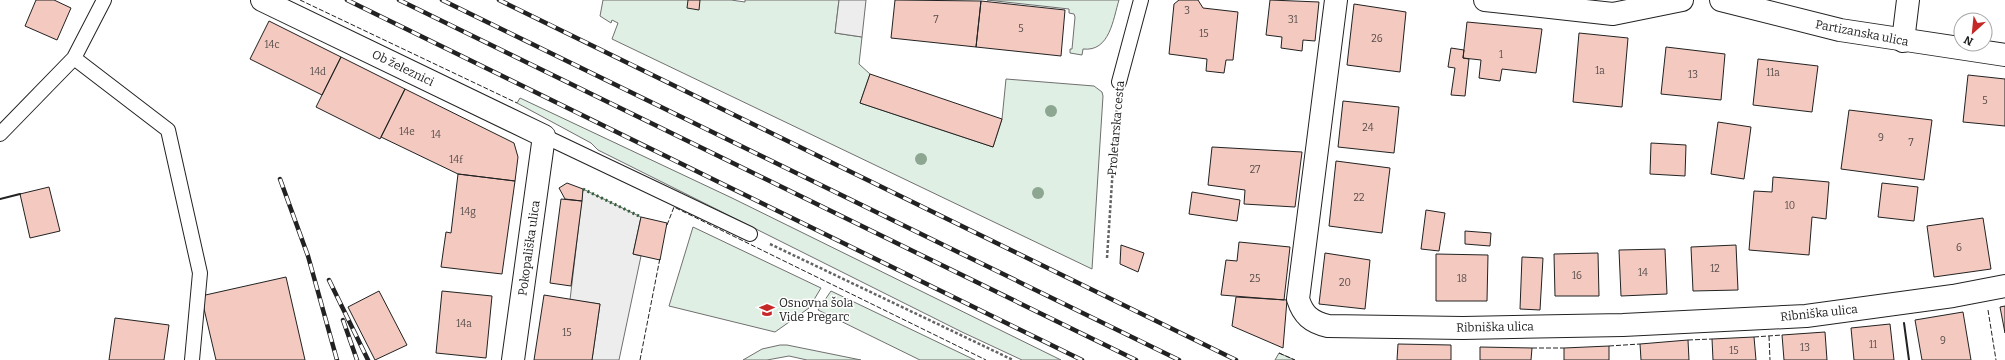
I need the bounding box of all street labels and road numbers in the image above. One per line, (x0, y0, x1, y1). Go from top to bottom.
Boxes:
street label: Partizanska ulica (1814, 17, 1910, 49)
street label: Ob železnici (370, 47, 437, 89)
street label: Proletarska cesta (1105, 80, 1127, 176)
street label: Pokopališka ulica (515, 199, 543, 297)
street label: Ribniška ulica (1780, 302, 1859, 324)
street label: Ribniška ulica (1456, 319, 1534, 335)

